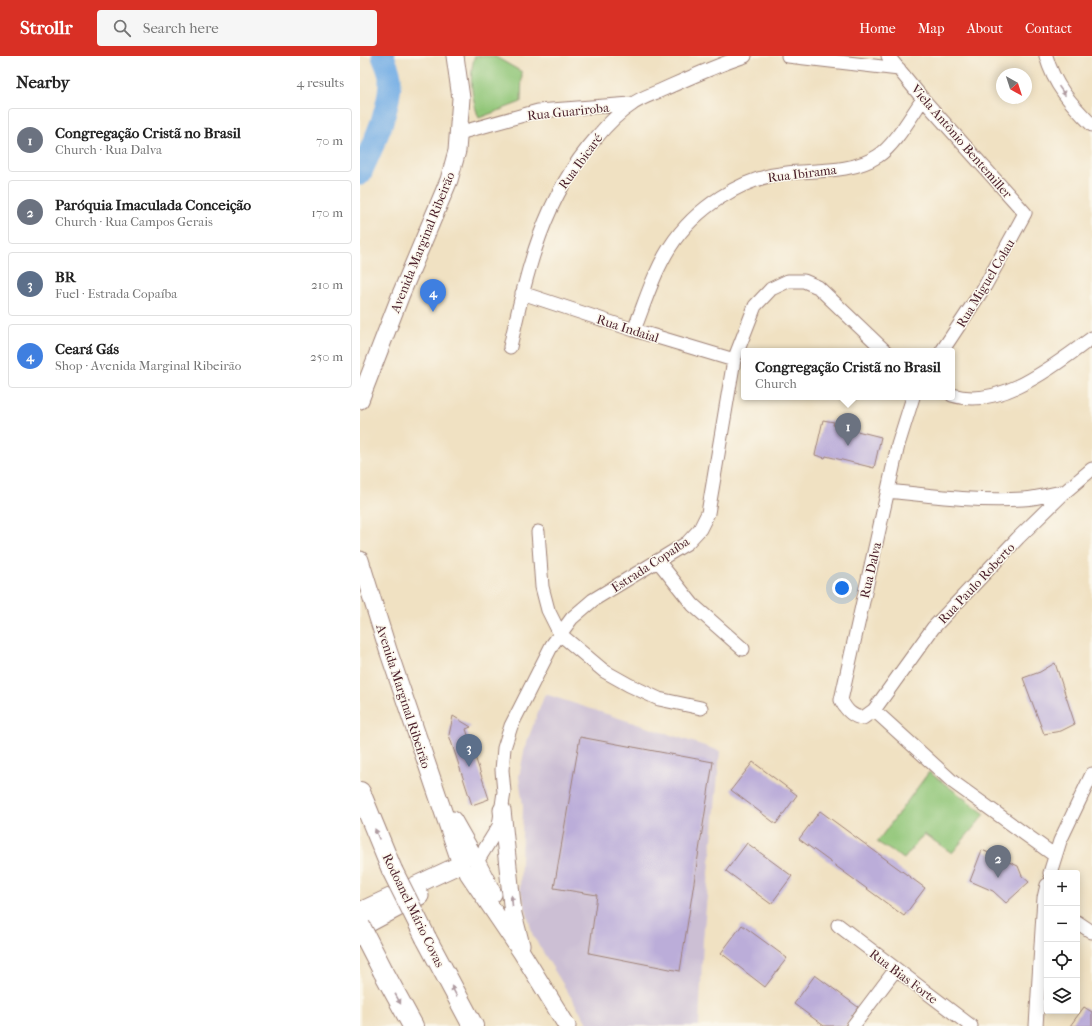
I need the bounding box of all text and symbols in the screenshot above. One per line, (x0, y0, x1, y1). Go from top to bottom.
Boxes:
search box (97, 10, 377, 46)
text: Strollr (20, 17, 73, 39)
icon: search (111, 17, 133, 39)
text: Search here (143, 19, 219, 37)
text: Home (859, 20, 896, 37)
text: Map (918, 20, 945, 37)
text: About (967, 20, 1003, 37)
text: Contact (1025, 20, 1072, 37)
north arrow (996, 68, 1032, 104)
text: Nearby (16, 72, 70, 92)
text: 4 results (297, 75, 344, 90)
street label: Viela Antônio Bentemiller (907, 81, 1015, 202)
one-way arrow (1058, 86, 1066, 96)
street label: Rua Guariroba (526, 100, 611, 123)
text: Congregação Cristã no Brasil (55, 124, 241, 142)
street label: Rua Ibicaré (555, 130, 606, 192)
text: 1 (28, 133, 32, 148)
text: 70 m (316, 133, 343, 148)
text: Church · Rua Dalva (55, 142, 162, 157)
street label: Rua Ibirama (767, 162, 838, 185)
street label: Avenida Marginal Ribeirão (387, 169, 458, 316)
text: Paróquia Imaculada Conceição (55, 196, 251, 214)
text: 2 (27, 205, 33, 220)
text: 170 m (311, 205, 343, 220)
text: Church · Rua Campos Gerais (55, 214, 213, 229)
street label: Rua Miguel Colau (953, 236, 1018, 330)
text: BR (55, 268, 76, 286)
text: 3 (27, 277, 33, 292)
text: 210 m (311, 277, 343, 292)
pin: 4 (420, 279, 446, 312)
text: Fuel · Estrada Copaíba (55, 286, 177, 301)
street label: Rua Indaial (595, 311, 661, 346)
text: Ceará Gás (55, 340, 119, 358)
popup (741, 348, 955, 400)
text: 4 (26, 349, 34, 364)
text: 250 m (310, 349, 343, 364)
text: Shop · Avenida Marginal Ribeirão (55, 358, 241, 373)
text: Congregação Cristã no Brasil (755, 358, 941, 376)
text: Church (755, 376, 797, 391)
pin: 1 (835, 413, 861, 446)
street label: Estrada Copaíba (609, 533, 693, 595)
street label: Rua Paulo Roberto (935, 539, 1018, 627)
street label: Rua Dalva (857, 540, 884, 600)
your location (832, 578, 852, 598)
street label: Avenida Marginal Ribeirão (373, 621, 434, 770)
pin: 3 (456, 734, 482, 767)
one-way arrow (374, 828, 380, 840)
pin: 2 (985, 845, 1011, 878)
street label: Rodoanel Mário Covas (379, 851, 448, 970)
map controls (1044, 870, 1080, 1014)
button: + (1044, 870, 1080, 906)
one-way arrow (509, 895, 515, 907)
button: − (1044, 906, 1080, 942)
button: locate (1044, 942, 1080, 978)
street label: Rua Bias Forte (867, 946, 941, 1007)
button: layers (1044, 978, 1080, 1014)
one-way arrow (451, 986, 458, 997)
one-way arrow (394, 993, 401, 1005)

